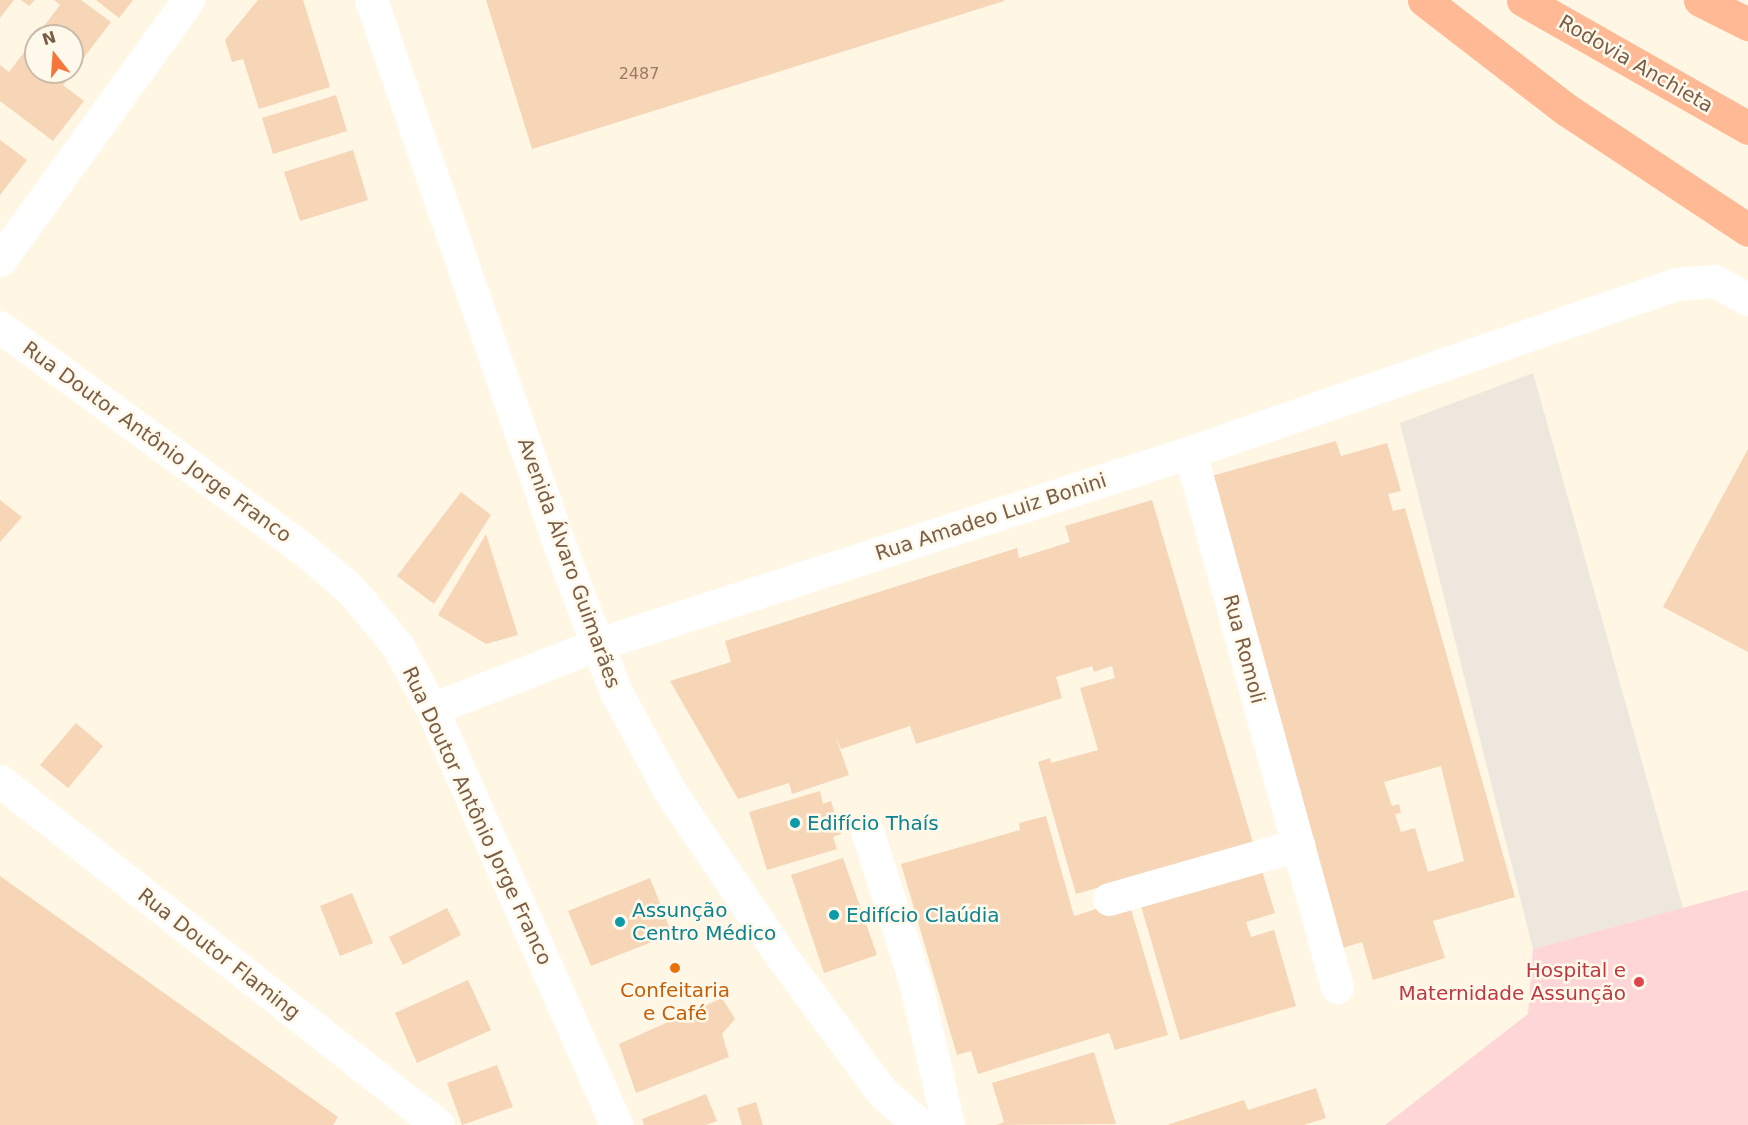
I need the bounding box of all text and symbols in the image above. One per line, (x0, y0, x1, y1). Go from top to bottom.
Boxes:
street label: Rodovia Anchieta (1555, 10, 1717, 118)
north arrow (24, 24, 84, 84)
text: N (40, 27, 58, 49)
house number: 2487 (619, 64, 659, 84)
street label: Rua Doutor Antônio Jorge Franco (18, 336, 296, 548)
street label: Avenida Álvaro Guimarães (512, 435, 626, 691)
street label: Rua Amadeo Luiz Bonini (872, 468, 1110, 566)
street label: Rua Romoli (1218, 592, 1270, 706)
street label: Rua Doutor Antônio Jorge Franco (397, 663, 557, 969)
place label: Edifício Thaís (807, 811, 939, 835)
marker: Edifício Thaís (788, 816, 802, 830)
street label: Rua Doutor Flaming (133, 883, 305, 1025)
place label: Assunção Centro Médico (632, 898, 776, 945)
place label: Edifício Claúdia (846, 903, 1000, 927)
marker: Edifício Claúdia (827, 908, 841, 922)
marker: Assunção Centro Médico (613, 915, 627, 929)
place label: Hospital e Maternidade Assunção (1399, 958, 1626, 1005)
marker: Confeitaria e Café (668, 961, 682, 975)
marker: Hospital e Maternidade Assunção (1630, 973, 1648, 991)
place label: Confeitaria e Café (620, 978, 730, 1025)

